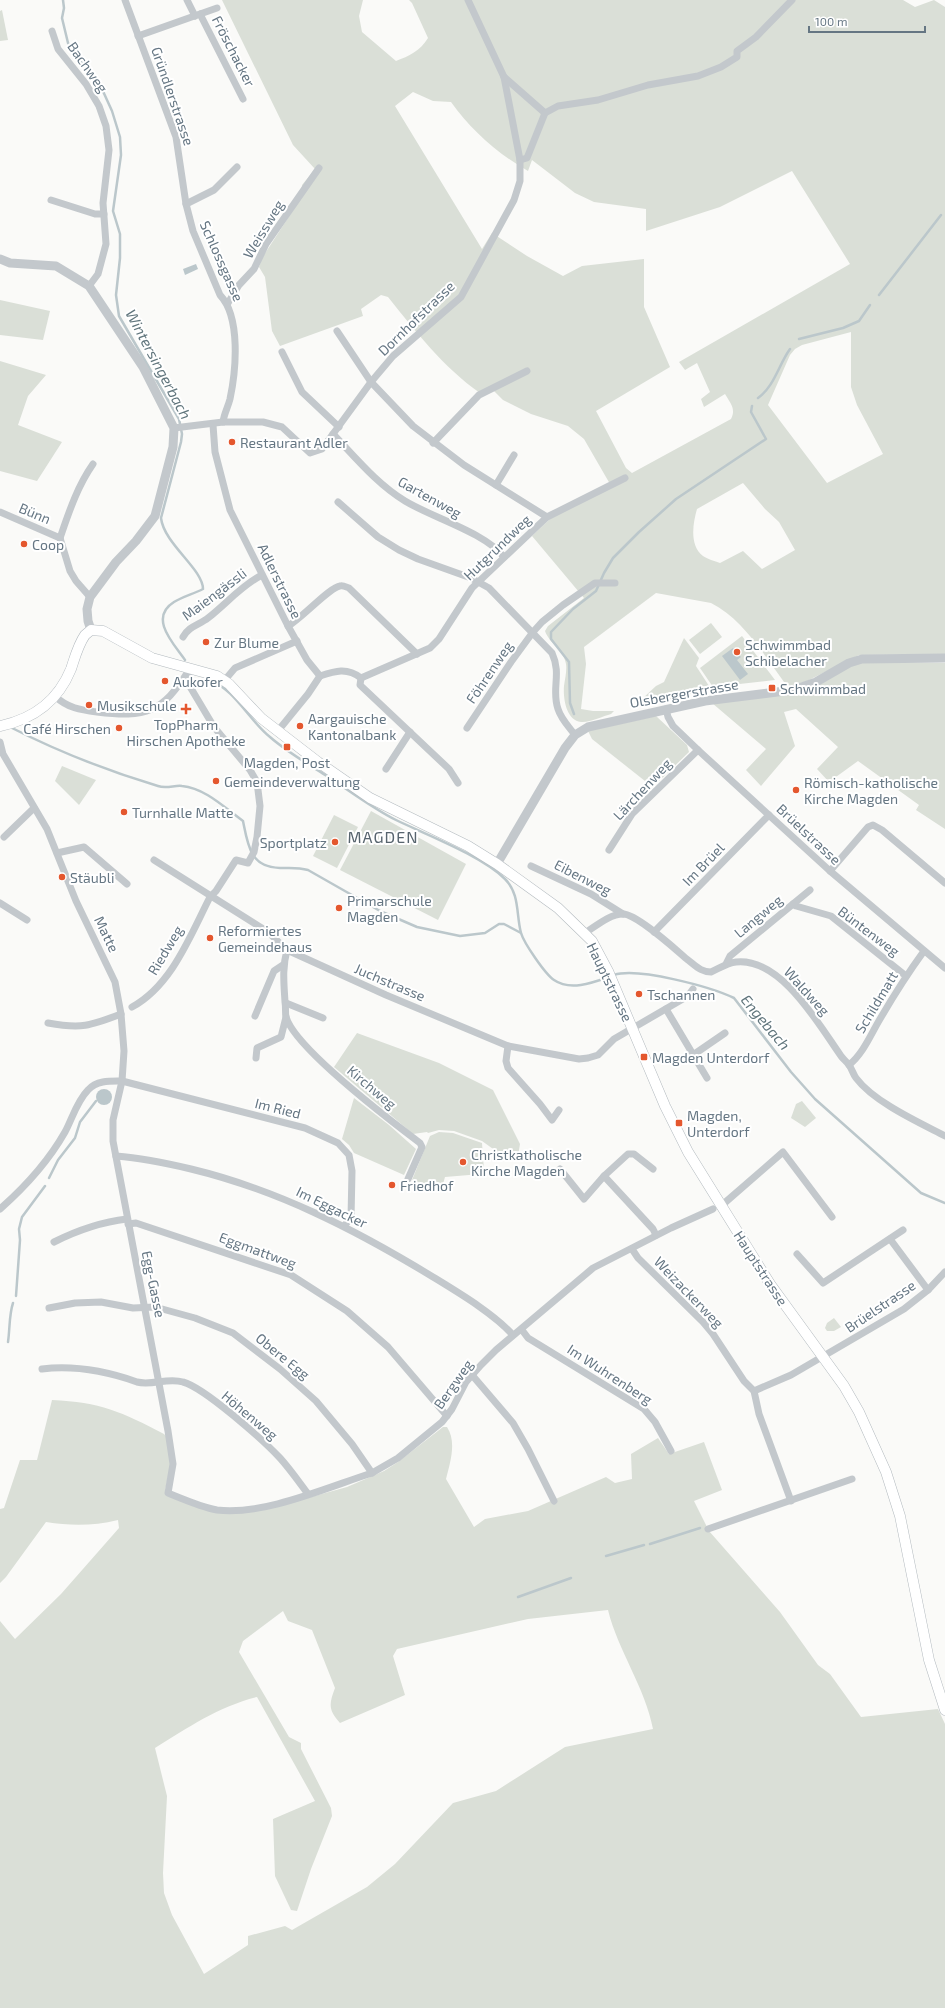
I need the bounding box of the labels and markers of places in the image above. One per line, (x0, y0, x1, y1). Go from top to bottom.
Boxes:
place label: Restaurant Adler (240, 434, 348, 451)
marker: Restaurant Adler (227, 437, 237, 447)
place label: Coop (32, 536, 64, 553)
marker: Coop (19, 539, 29, 549)
place label: Zur Blume (214, 634, 279, 651)
place label: Schwimmbad Schibelacher (745, 636, 831, 669)
marker: Zur Blume (201, 637, 211, 647)
marker: Schwimmbad Schibelacher (732, 647, 742, 657)
place label: Aukofer (173, 673, 223, 690)
marker: Aukofer (160, 676, 170, 686)
place label: Schwimmbad (780, 680, 866, 697)
marker: Schwimmbad (767, 683, 777, 693)
place label: Musikschule (97, 697, 177, 714)
marker: Musikschule (84, 700, 94, 710)
marker: TopPharm Hirschen Apotheke (181, 704, 191, 714)
place label: Aargauische Kantonalbank (308, 710, 396, 743)
place label: TopPharm Hirschen Apotheke (126, 716, 246, 749)
place label: Café Hirschen (23, 720, 111, 737)
marker: Aargauische Kantonalbank (295, 721, 305, 731)
marker: Café Hirschen (114, 723, 124, 733)
marker: Magden, Post (282, 742, 292, 752)
place label: Magden, Post (244, 754, 330, 771)
place label: Gemeindeverwaltung (224, 773, 360, 790)
place label: Römisch-katholische Kirche Magden (804, 774, 938, 807)
marker: Gemeindeverwaltung (211, 776, 221, 786)
marker: Römisch-katholische Kirche Magden (791, 785, 801, 795)
place label: Turnhalle Matte (132, 804, 234, 821)
marker: Turnhalle Matte (119, 807, 129, 817)
place label: Sportplatz (260, 834, 327, 851)
marker: Sportplatz (330, 837, 340, 847)
place label: Stäubli (70, 869, 114, 886)
marker: Stäubli (57, 872, 67, 882)
place label: Primarschule Magden (347, 892, 432, 925)
marker: Primarschule Magden (334, 903, 344, 913)
place label: Reformiertes Gemeindehaus (218, 922, 312, 955)
marker: Reformiertes Gemeindehaus (205, 933, 215, 943)
place label: Tschannen (647, 986, 715, 1003)
marker: Tschannen (634, 989, 644, 999)
place label: Magden Unterdorf (652, 1049, 770, 1066)
marker: Magden Unterdorf (639, 1052, 649, 1062)
place label: Magden, Unterdorf (687, 1107, 750, 1140)
marker: Magden, Unterdorf (674, 1118, 684, 1128)
place label: Christkatholische Kirche Magden (471, 1146, 582, 1179)
marker: Christkatholische Kirche Magden (458, 1157, 468, 1167)
place label: Friedhof (400, 1177, 454, 1194)
marker: Friedhof (387, 1180, 397, 1190)

